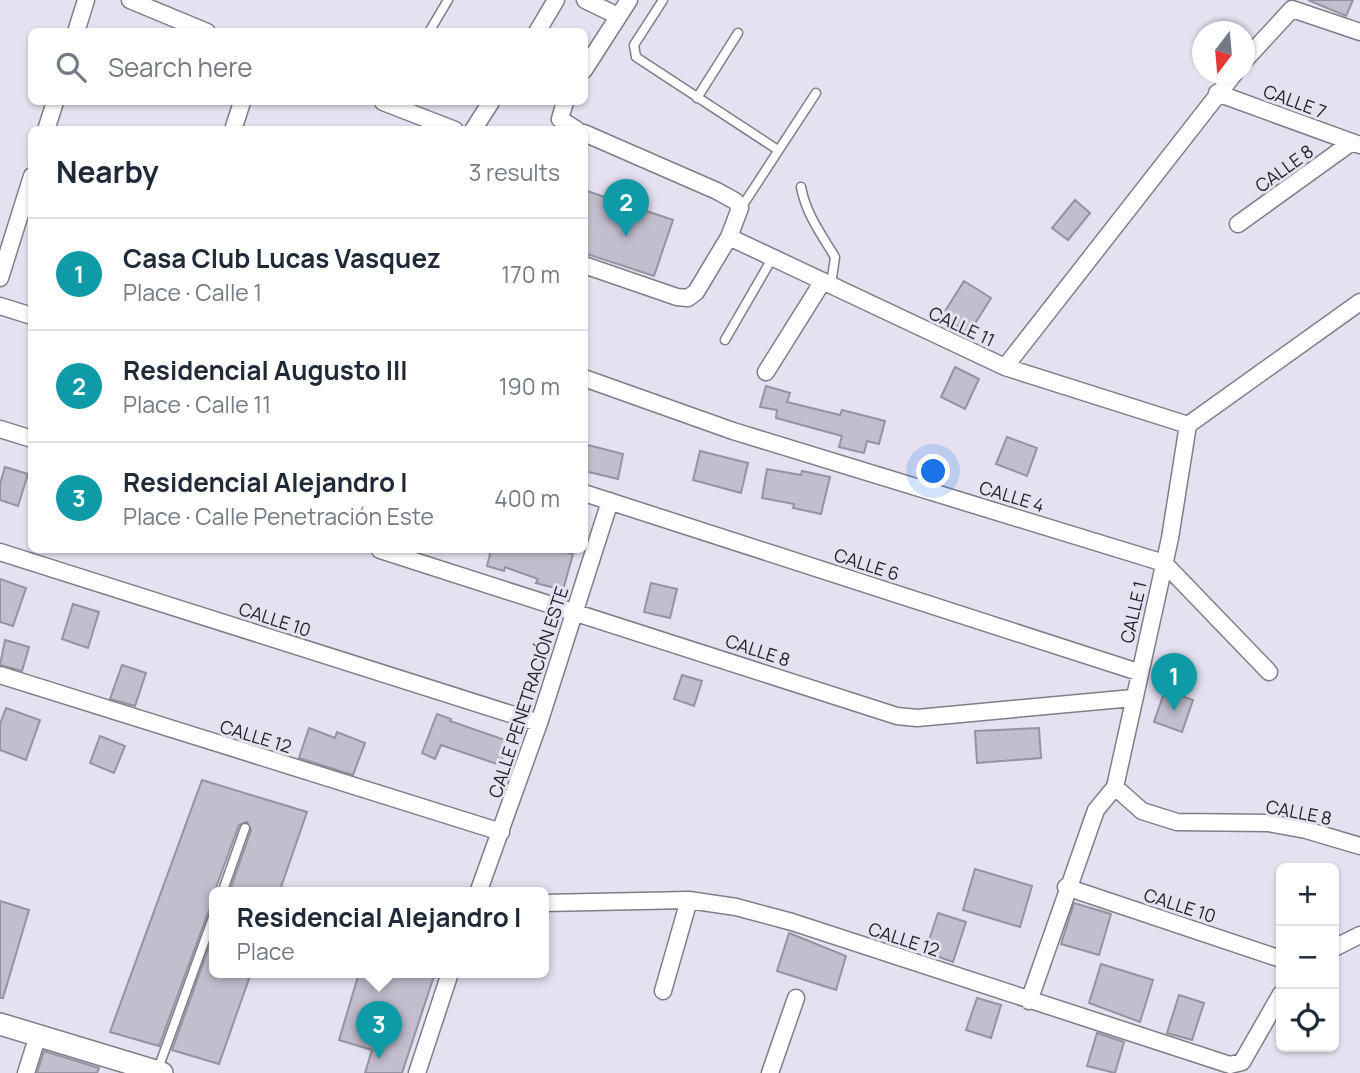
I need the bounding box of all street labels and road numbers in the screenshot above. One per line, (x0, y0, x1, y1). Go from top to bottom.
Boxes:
street label: CALLE 7 (1260, 79, 1330, 123)
street label: CALLE 8 (1250, 139, 1318, 197)
street label: CALLE 11 (925, 300, 999, 352)
street label: CALLE 4 (977, 475, 1047, 517)
street label: CALLE 6 (831, 542, 903, 586)
street label: CALLE 1 (1114, 579, 1152, 645)
street label: CALLE PENETRACIÓN ESTE (482, 583, 574, 801)
street label: CALLE 10 (236, 596, 314, 642)
street label: CALLE 8 (723, 628, 793, 672)
street label: CALLE 12 (217, 714, 295, 758)
street label: CALLE 8 (1264, 794, 1334, 830)
street label: CALLE 10 (1141, 882, 1219, 928)
street label: CALLE 12 (865, 916, 943, 962)

